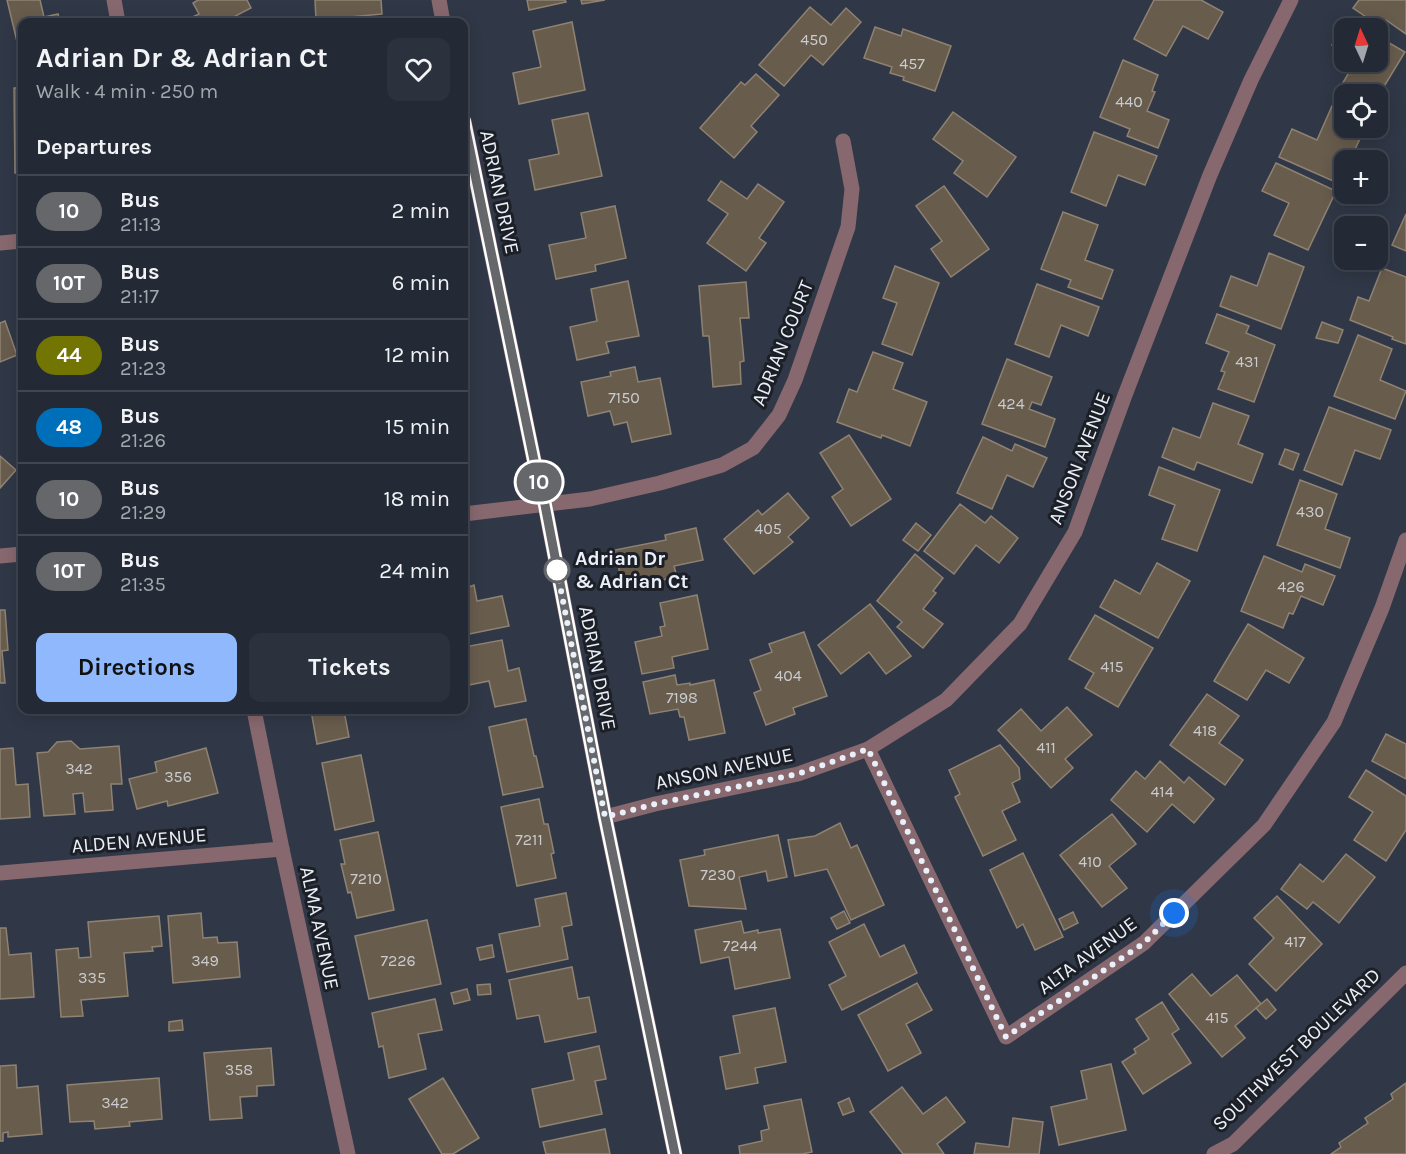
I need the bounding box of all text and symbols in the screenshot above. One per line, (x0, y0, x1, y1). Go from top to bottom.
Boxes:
north arrow (1334, 18, 1388, 72)
map controls (1334, 18, 1388, 270)
house number: 450 (800, 30, 828, 49)
button: heart (387, 38, 450, 101)
text: Adrian Dr & Adrian Ct (36, 41, 328, 74)
house number: 457 (899, 54, 925, 73)
text: Walk · 4 min · 250 m (36, 80, 218, 103)
button: locate (1334, 84, 1388, 138)
house number: 440 (1115, 92, 1143, 111)
street label: ADRIAN DRIVE (475, 128, 524, 256)
text: Departures (36, 134, 152, 160)
button: + (1334, 150, 1388, 204)
text: Bus (120, 187, 160, 213)
text: 2 min (392, 198, 450, 224)
text: 10 (59, 199, 79, 223)
text: 21:13 (120, 213, 161, 236)
button: − (1334, 216, 1388, 270)
text: Bus (120, 259, 160, 285)
text: 6 min (392, 270, 450, 296)
text: 10T (53, 271, 85, 295)
street label: ADRIAN COURT (747, 277, 818, 409)
text: 21:17 (120, 285, 159, 308)
text: Bus (120, 331, 160, 357)
text: 12 min (384, 342, 450, 368)
text: 44 (57, 343, 82, 367)
house number: 431 (1235, 352, 1259, 371)
text: 21:23 (120, 357, 166, 380)
house number: 7150 (608, 388, 640, 407)
street label: ANSON AVENUE (1044, 389, 1115, 528)
house number: 424 (997, 394, 1025, 413)
text: Bus (120, 403, 160, 429)
text: 15 min (385, 414, 450, 440)
text: 48 (56, 415, 82, 439)
text: 21:26 (120, 429, 166, 452)
line badge: 10 (512, 462, 566, 502)
text: 10 (529, 470, 549, 494)
text: Bus (120, 475, 160, 501)
text: 18 min (384, 486, 450, 512)
text: 10 (59, 487, 79, 511)
text: 21:29 (120, 501, 166, 524)
house number: 430 (1296, 502, 1324, 521)
house number: 405 (754, 519, 782, 538)
text: Bus (120, 547, 160, 573)
place label: Adrian Dr & Adrian Ct (575, 547, 688, 593)
marker: Adrian Dr & Adrian Ct (544, 557, 570, 583)
text: 24 min (379, 558, 450, 584)
text: 10T (53, 559, 85, 583)
text: 21:35 (120, 573, 166, 596)
house number: 426 (1277, 577, 1305, 596)
street label: ADRIAN DRIVE (574, 604, 621, 732)
button: Directions (36, 633, 237, 702)
button: Tickets (249, 633, 450, 702)
house number: 415 (1100, 657, 1124, 676)
house number: 404 (774, 666, 802, 685)
house number: 7198 (666, 688, 698, 707)
house number: 418 (1193, 721, 1217, 740)
house number: 411 (1036, 738, 1056, 757)
street label: ANSON AVENUE (653, 743, 795, 794)
house number: 342 (65, 759, 93, 778)
house number: 356 (164, 767, 192, 786)
house number: 414 (1150, 782, 1174, 801)
street label: ALDEN AVENUE (71, 823, 207, 858)
house number: 7211 (515, 830, 543, 849)
house number: 410 (1078, 852, 1102, 871)
street label: ALMA AVENUE (295, 864, 344, 992)
house number: 7230 (700, 865, 736, 884)
house number: 7210 (350, 869, 382, 888)
your location (1159, 898, 1189, 928)
street label: ALTA AVENUE (1033, 912, 1141, 999)
house number: 417 (1284, 932, 1306, 951)
house number: 7244 (723, 936, 757, 955)
house number: 349 (191, 951, 219, 970)
house number: 7226 (380, 951, 416, 970)
street label: SOUTHWEST BOULEVARD (1208, 963, 1385, 1135)
house number: 335 (78, 968, 106, 987)
house number: 415 (1205, 1008, 1229, 1027)
house number: 358 (225, 1060, 253, 1079)
house number: 342 (101, 1093, 129, 1112)

